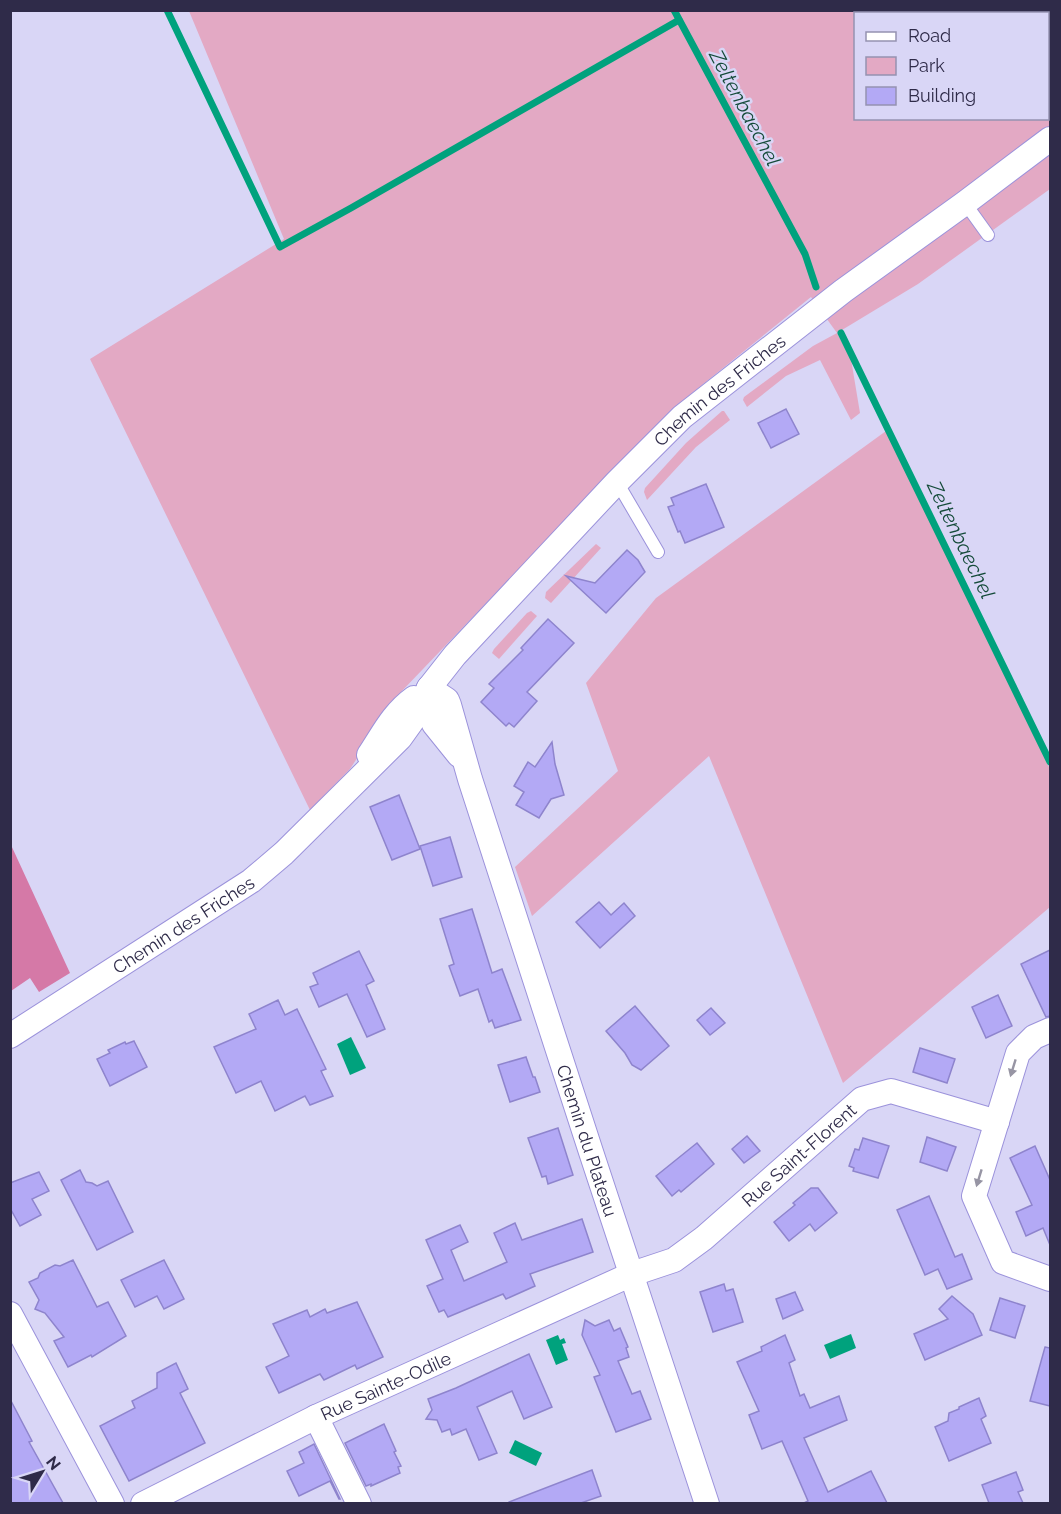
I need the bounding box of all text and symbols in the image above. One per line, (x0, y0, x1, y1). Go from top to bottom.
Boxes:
legend (854, 12, 1049, 120)
text: Road (908, 25, 951, 46)
water label: Zeltenbaechel (704, 45, 786, 170)
text: Park (908, 55, 945, 76)
text: Building (908, 85, 976, 106)
street label: Chemin des Friches (649, 330, 789, 450)
water label: Zeltenbaechel (922, 476, 1000, 603)
street label: Chemin des Friches (109, 871, 258, 978)
one-way arrow (1008, 1059, 1017, 1077)
street label: Chemin du Plateau (553, 1062, 622, 1219)
street label: Rue Saint-Florent (737, 1099, 860, 1211)
one-way arrow (974, 1169, 983, 1187)
street label: Rue Sainte-Odile (317, 1347, 454, 1424)
north arrow (12, 1442, 72, 1502)
text: N (42, 1452, 65, 1474)

